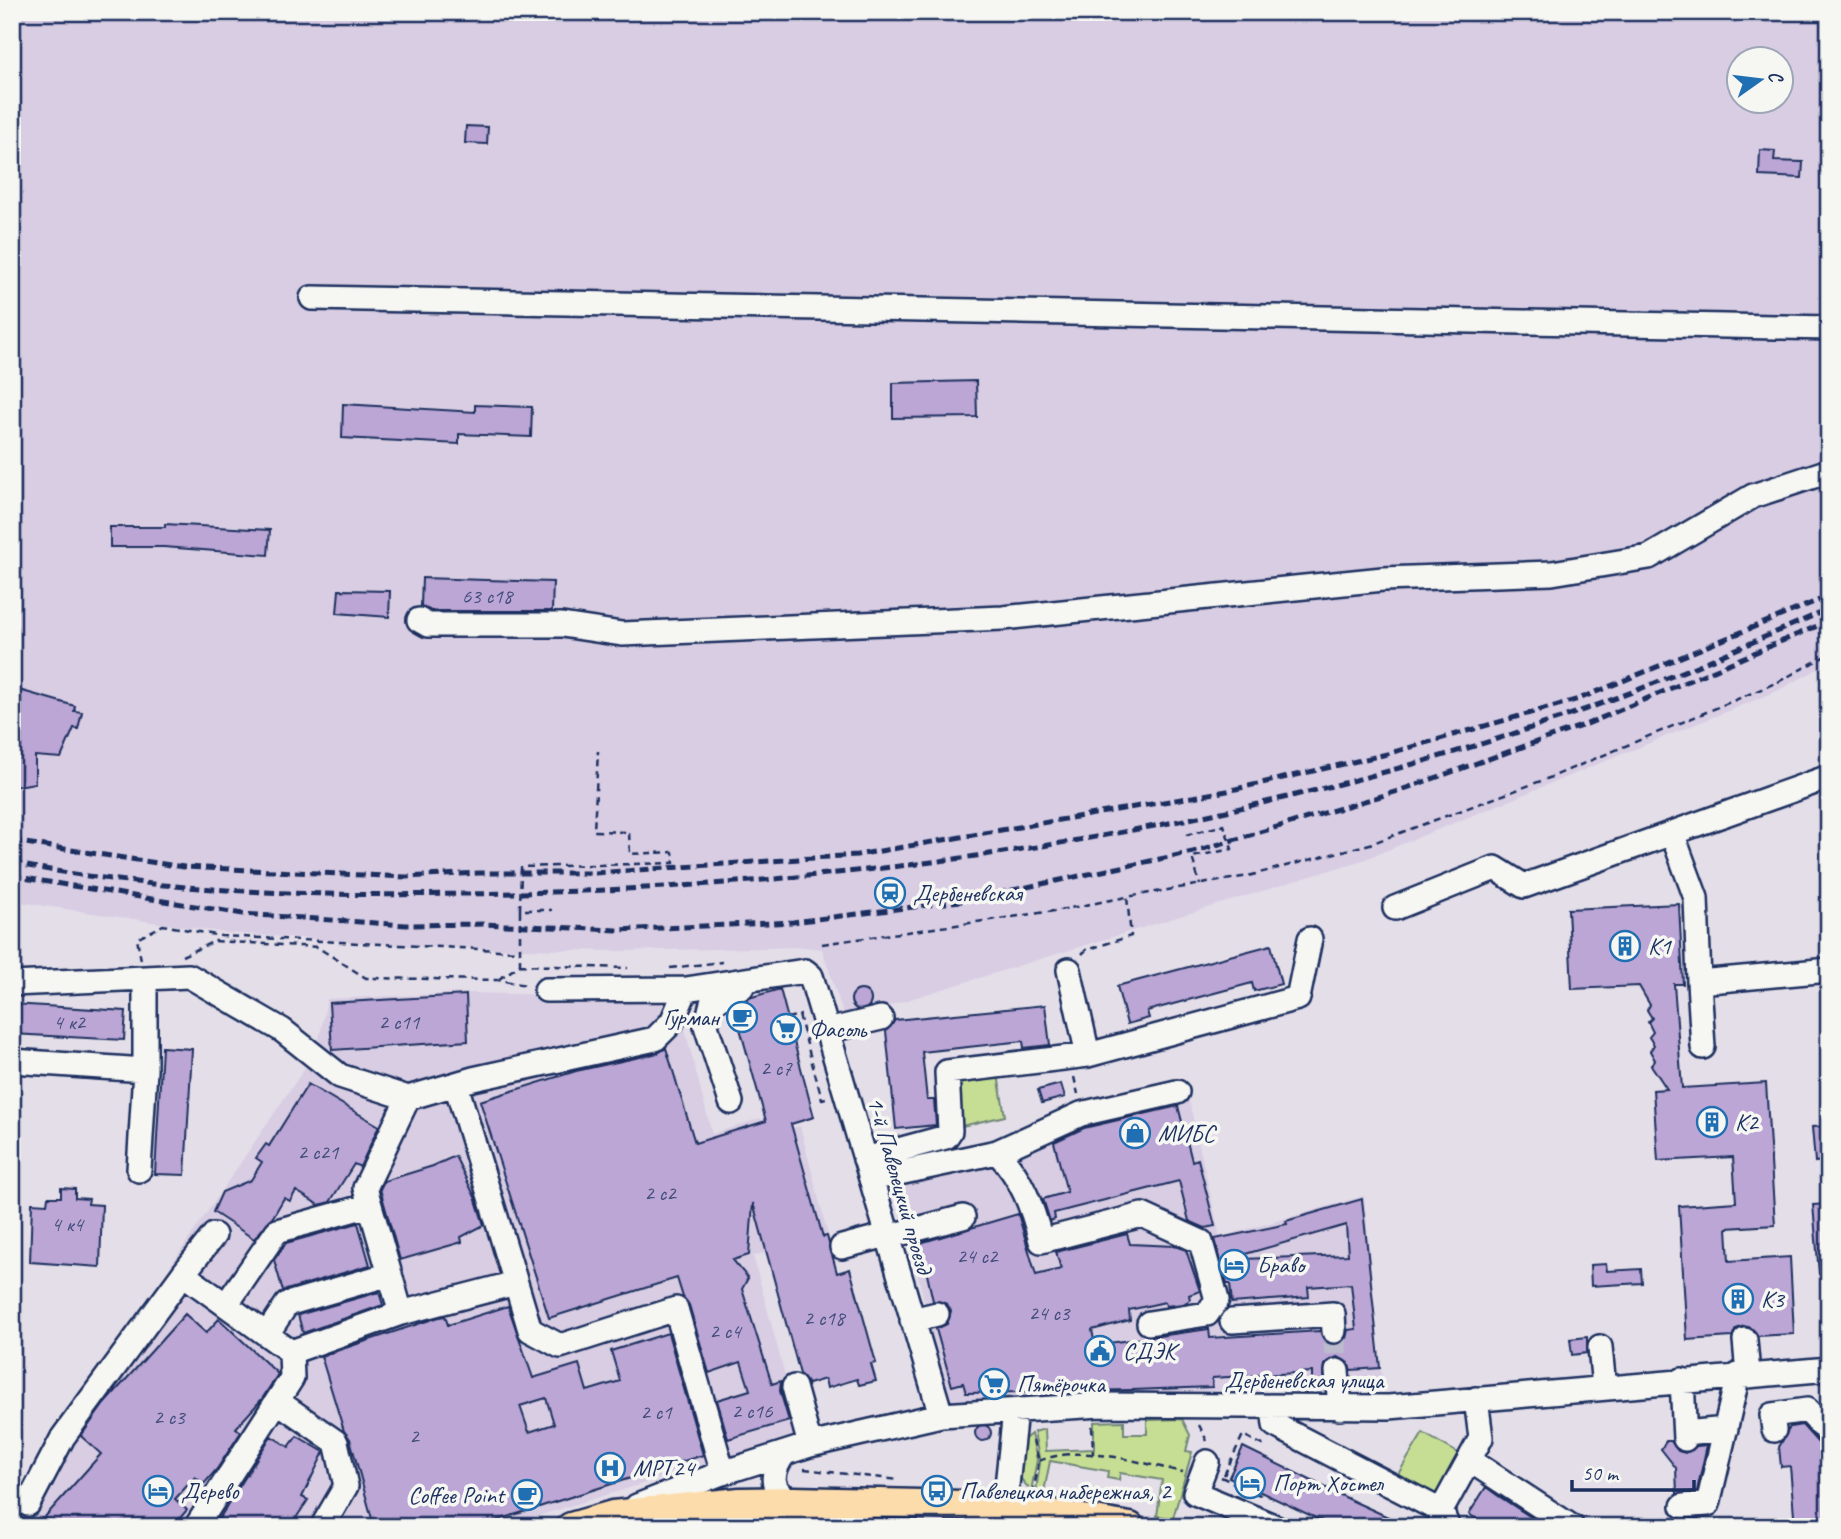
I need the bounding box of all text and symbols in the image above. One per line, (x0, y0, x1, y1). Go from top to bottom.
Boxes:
north arrow (1726, 46, 1796, 116)
text: С (1763, 69, 1789, 86)
house number: 63 с18 (462, 583, 515, 609)
station icon: Дербеневская (873, 876, 907, 910)
place label: Дербеневская (913, 878, 1023, 908)
building icon: К1 (1608, 929, 1642, 963)
place label: К1 (1648, 931, 1672, 961)
cafe icon: Гурман (725, 1000, 759, 1034)
place label: Гурман (663, 1002, 721, 1032)
house number: 4 к2 (53, 1009, 86, 1035)
house number: 2 с11 (379, 1009, 421, 1035)
supermarket icon: Фасоль (769, 1012, 803, 1046)
place label: Фасоль (809, 1014, 868, 1044)
house number: 2 с7 (760, 1055, 793, 1081)
street label: 1-й Павелецкий проезд (860, 1093, 940, 1279)
building icon: К2 (1695, 1105, 1729, 1139)
place label: К2 (1735, 1107, 1760, 1137)
shop icon: МИБС (1118, 1116, 1152, 1150)
place label: МИБС (1158, 1118, 1217, 1148)
house number: 2 с21 (298, 1139, 340, 1165)
house number: 2 с2 (644, 1180, 677, 1206)
house number: 4 к4 (51, 1211, 85, 1237)
house number: 24 с2 (957, 1243, 999, 1269)
hotel icon: Браво (1217, 1248, 1251, 1282)
place label: Браво (1257, 1250, 1307, 1280)
building icon: К3 (1721, 1282, 1755, 1316)
place label: К3 (1761, 1284, 1786, 1314)
house number: 24 с3 (1029, 1300, 1071, 1326)
house number: 2 с18 (804, 1305, 847, 1331)
house number: 2 с4 (709, 1318, 743, 1344)
public building icon: СДЭК (1083, 1334, 1117, 1368)
place label: СДЭК (1123, 1336, 1181, 1366)
street label: Дербеневская улица (1225, 1365, 1385, 1395)
supermarket icon: Пятёрочка (977, 1367, 1011, 1401)
place label: Пятёрочка (1017, 1369, 1106, 1399)
house number: 2 с16 (732, 1398, 773, 1424)
house number: 2 с1 (640, 1399, 673, 1425)
house number: 2 с3 (153, 1404, 186, 1430)
house number: 2 (409, 1423, 420, 1449)
scale bar (1572, 1448, 1694, 1492)
hospital icon: МРТ24 (593, 1451, 627, 1485)
place label: МРТ24 (633, 1453, 696, 1483)
text: 50 m (1582, 1460, 1620, 1486)
hotel icon: Порт Хостел (1233, 1466, 1267, 1500)
place label: Порт Хостел (1273, 1468, 1385, 1498)
hotel icon: Дерево (141, 1474, 175, 1508)
bus stop icon: Павелецкая набережная, 2 (920, 1474, 954, 1508)
place label: Дерево (181, 1476, 240, 1506)
place label: Павелецкая набережная, 2 (960, 1476, 1173, 1506)
cafe icon: Coffee Point (510, 1478, 544, 1512)
place label: Coffee Point (408, 1480, 506, 1510)

